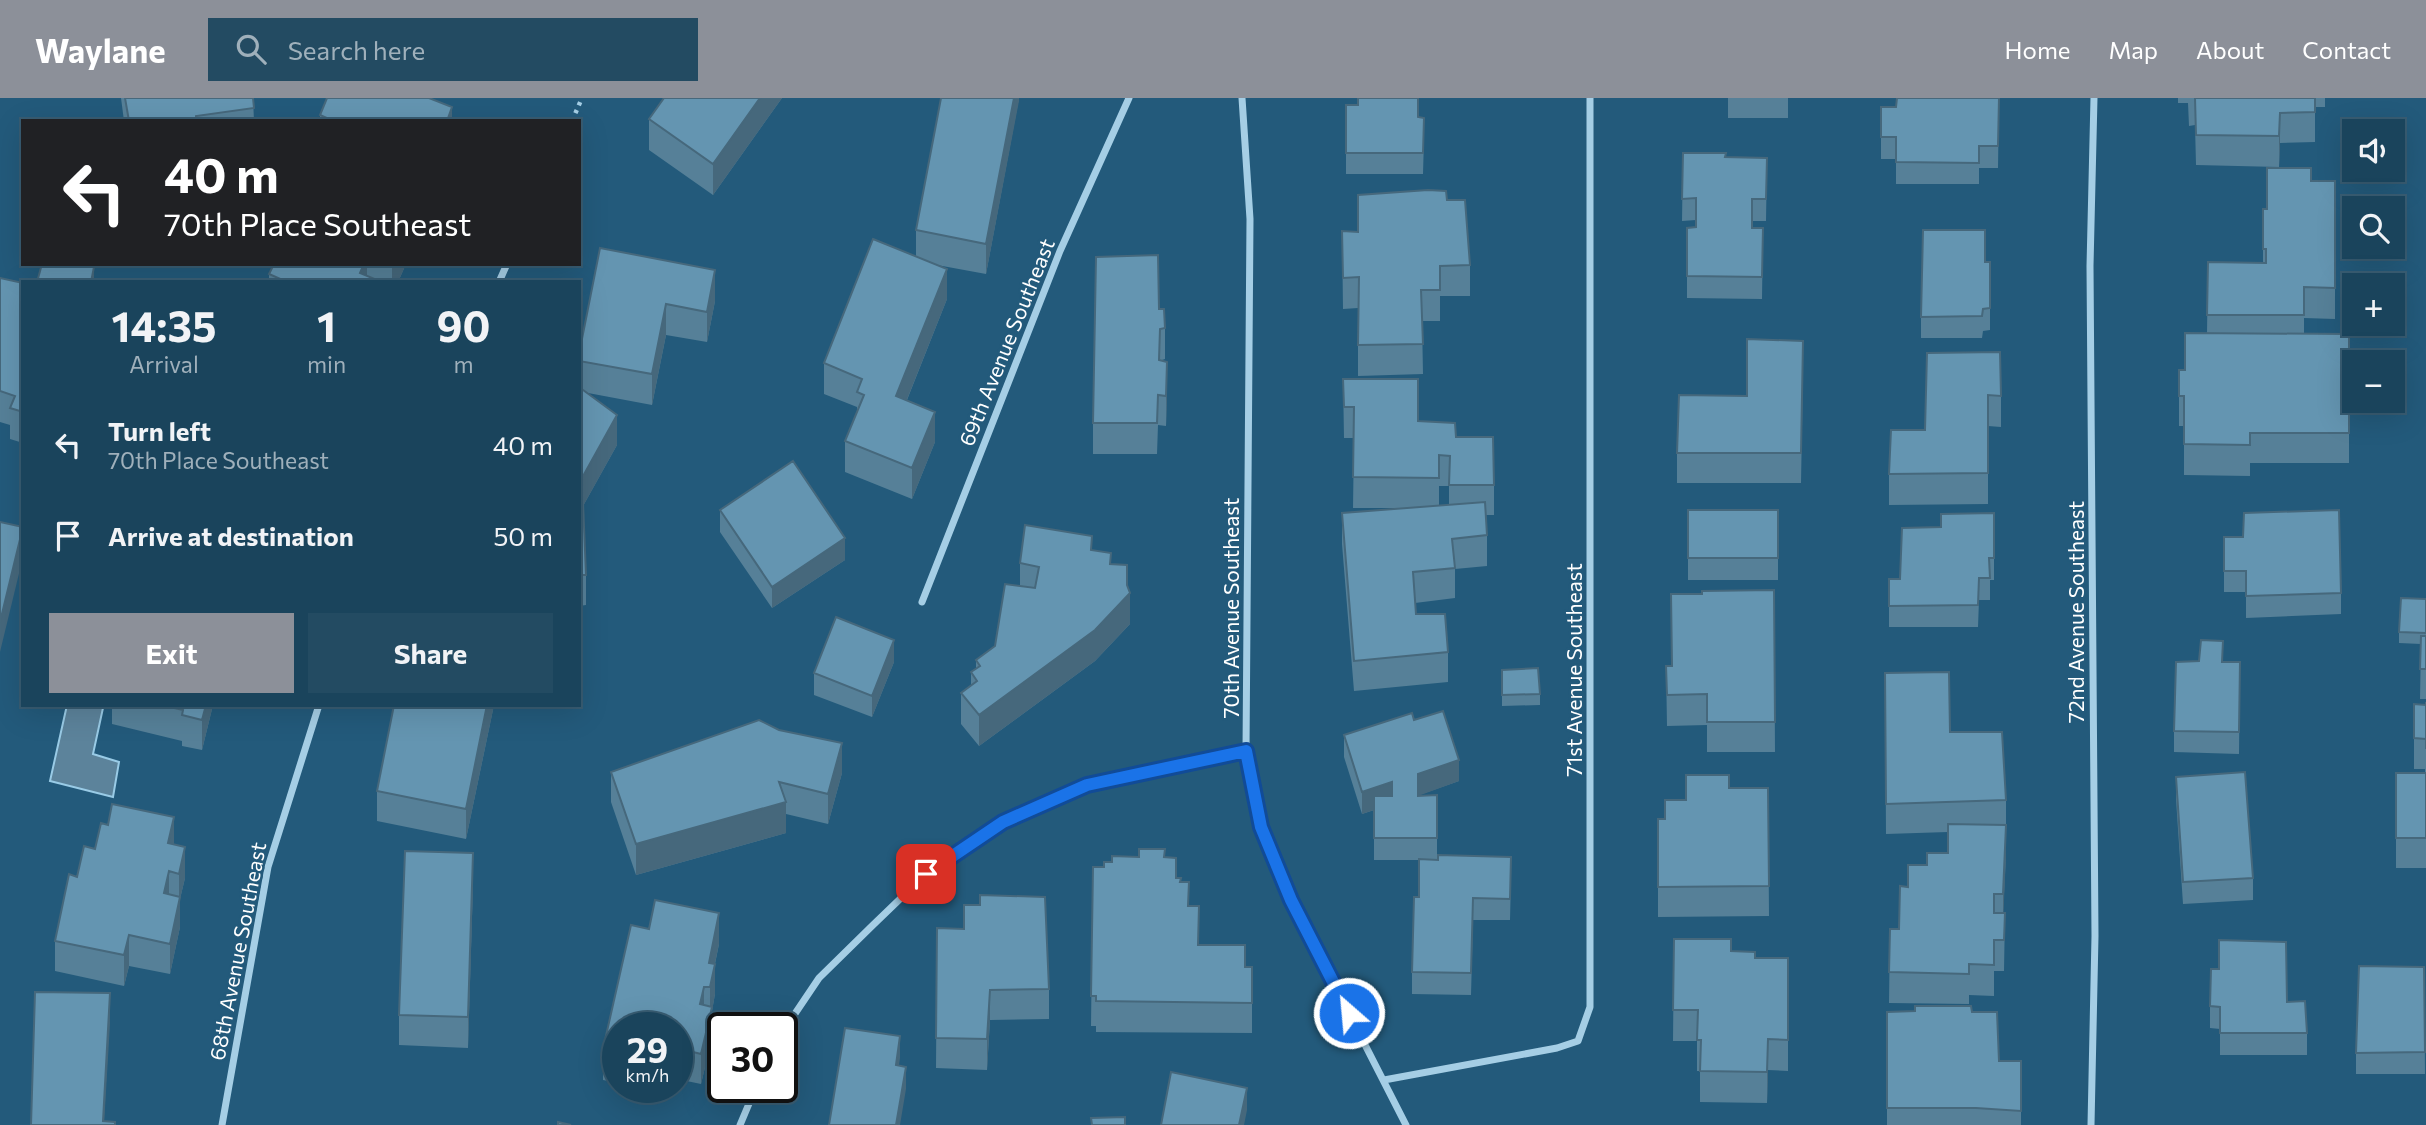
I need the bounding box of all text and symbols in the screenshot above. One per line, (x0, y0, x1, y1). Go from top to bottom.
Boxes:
search box (208, 18, 698, 81)
text: Waylane (35, 29, 166, 70)
icon: search (232, 30, 270, 68)
text: Search here (288, 34, 425, 65)
text: Home (2005, 35, 2071, 64)
text: Map (2109, 35, 2158, 64)
text: About (2196, 35, 2264, 64)
text: Contact (2302, 35, 2391, 64)
map controls (2342, 119, 2405, 413)
button: sound (2342, 119, 2405, 182)
text: 40 m (164, 143, 279, 203)
icon: left (49, 147, 140, 238)
button: search (2342, 196, 2405, 259)
text: 70th Place Southeast (164, 203, 471, 243)
street label: 69th Avenue Southeast (953, 235, 1059, 449)
button: + (2342, 273, 2405, 336)
text: 14:35 (112, 299, 216, 351)
text: 1 (317, 299, 336, 351)
text: 90 (437, 299, 490, 351)
text: Arrival (129, 350, 199, 378)
text: min (307, 350, 346, 378)
text: m (453, 350, 474, 378)
button: − (2342, 350, 2405, 413)
text: Turn left (108, 415, 211, 446)
icon: left (49, 426, 87, 464)
text: 40 m (493, 429, 553, 460)
text: 70th Place Southeast (108, 446, 329, 474)
street label: 70th Avenue Southeast (1218, 498, 1243, 718)
street label: 72nd Avenue Southeast (2063, 501, 2088, 723)
icon: arrive (49, 517, 87, 555)
text: Arrive at destination (108, 520, 354, 551)
text: 50 m (493, 520, 553, 551)
street label: 71st Avenue Southeast (1561, 563, 1586, 777)
button: Exit (49, 613, 294, 693)
button: Share (308, 613, 553, 693)
street label: 68th Avenue Southeast (204, 840, 270, 1062)
pin (896, 844, 956, 904)
icon: arrive (907, 855, 945, 893)
position arrow (1312, 976, 1386, 1050)
speed limit sign: 30 (707, 1012, 798, 1103)
text: 29 (627, 1027, 668, 1070)
text: km/h (626, 1064, 669, 1086)

